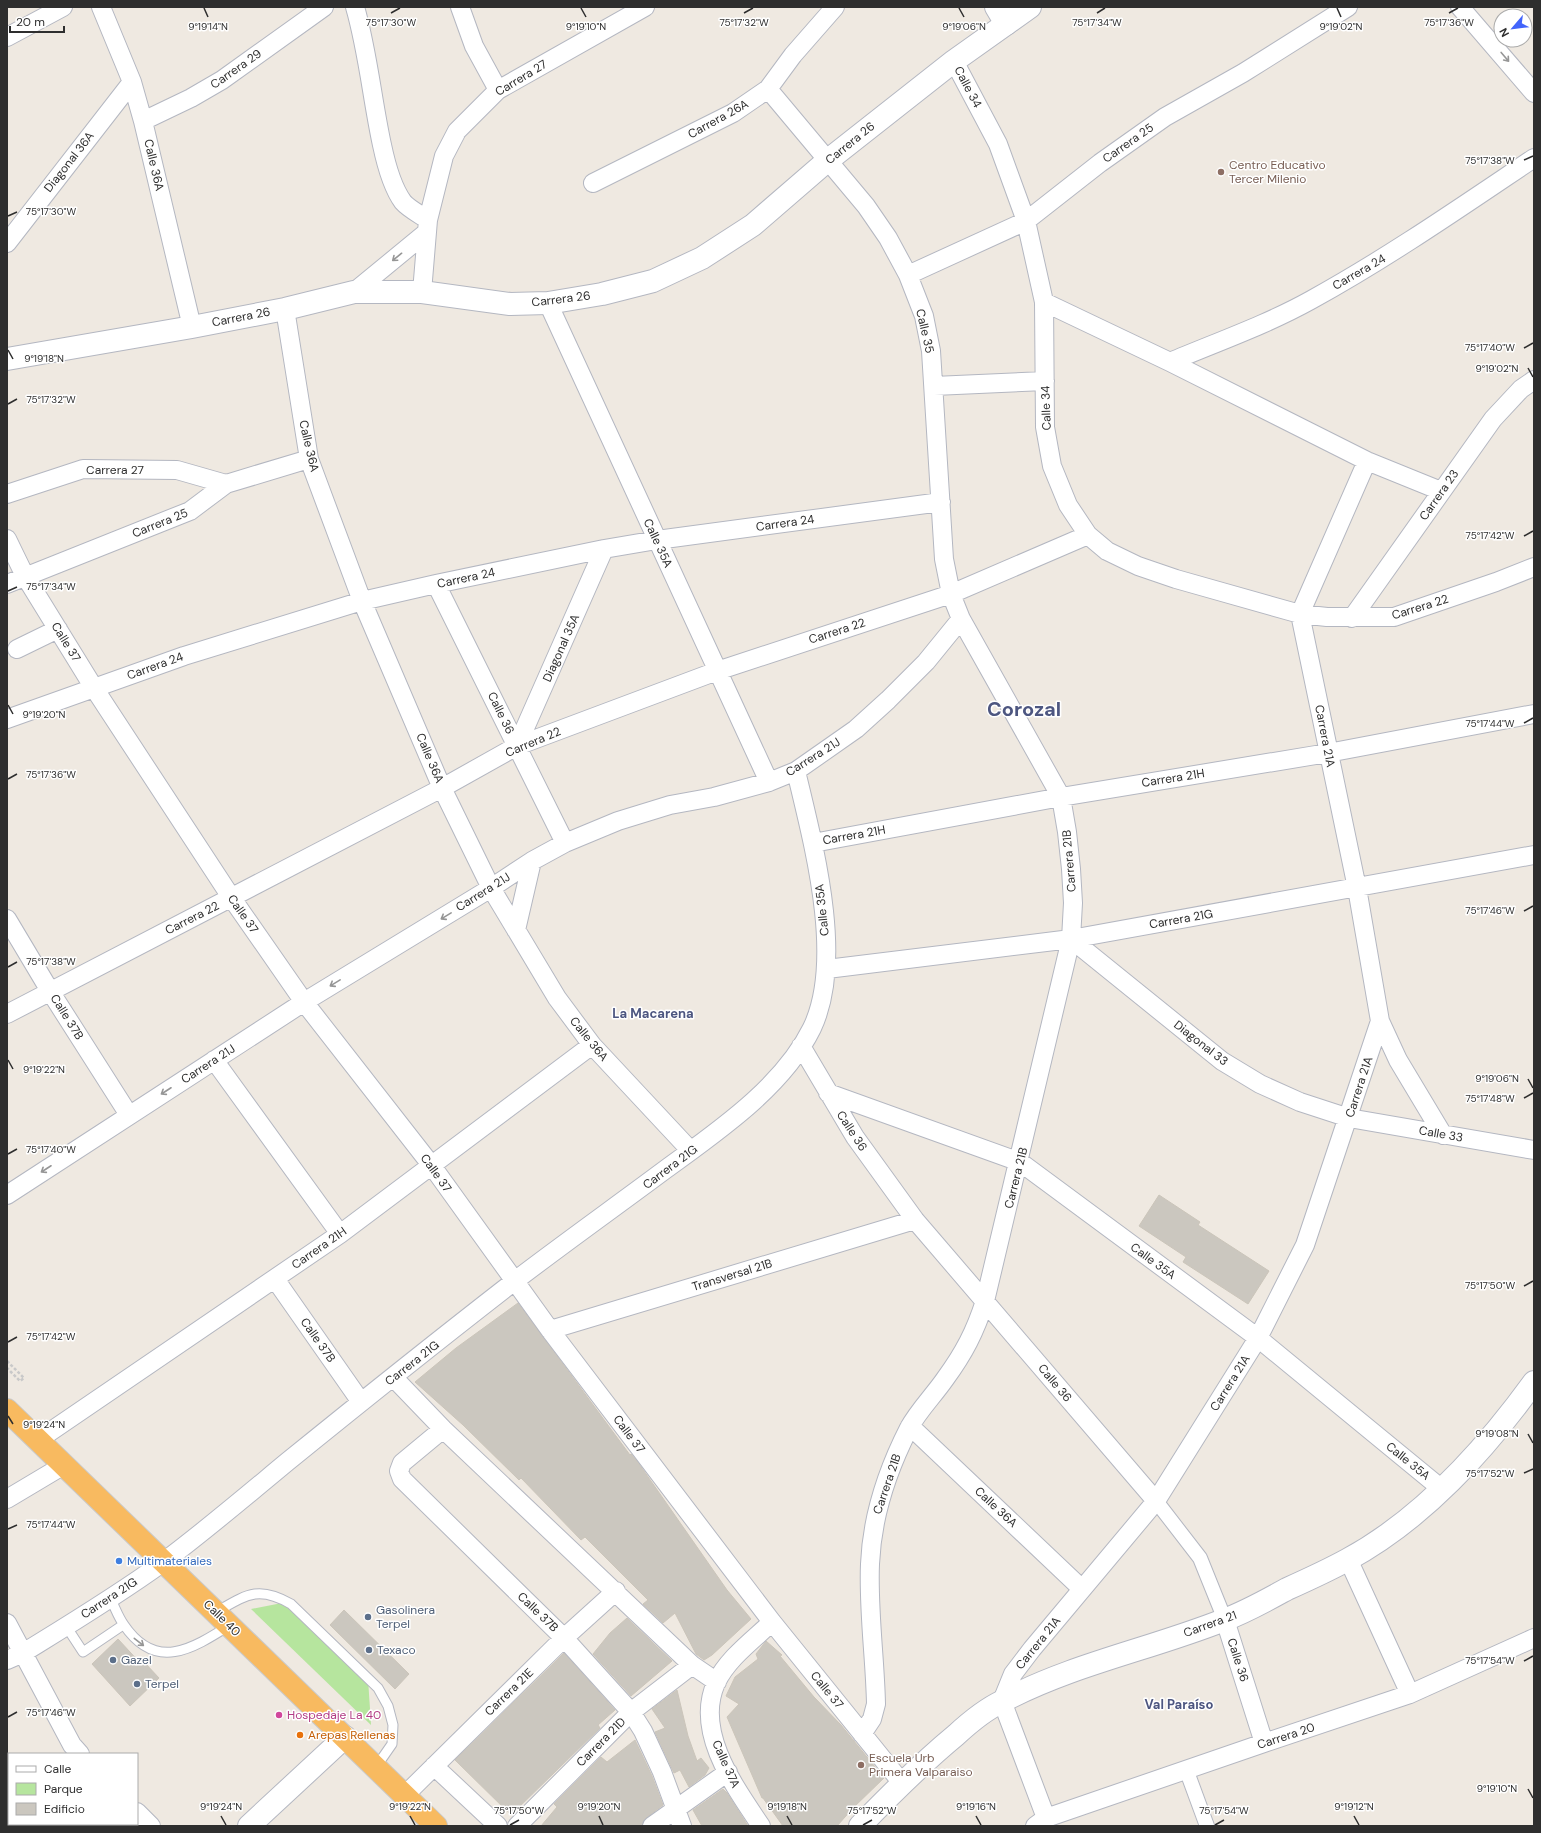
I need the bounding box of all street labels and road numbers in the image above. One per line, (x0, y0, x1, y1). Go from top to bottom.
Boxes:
street label: Carrera 29 (207, 45, 265, 93)
street label: Carrera 27 (492, 56, 550, 100)
street label: Calle 34 (950, 63, 986, 111)
street label: Carrera 26A (685, 96, 751, 142)
street label: Carrera 26 (822, 118, 878, 168)
street label: Carrera 25 (1099, 120, 1157, 166)
street label: Diagonal 36A (40, 128, 98, 196)
street label: Calle 36A (140, 138, 168, 192)
street label: Carrera 24 (1330, 250, 1388, 294)
street label: Carrera 26 (531, 287, 591, 311)
street label: Carrera 26 (210, 303, 272, 331)
street label: Calle 35 (912, 307, 938, 355)
street label: Calle 34 (1037, 385, 1055, 431)
street label: Calle 36A (295, 419, 323, 473)
street label: Carrera 27 (86, 462, 144, 478)
street label: Carrera 23 (1416, 466, 1462, 524)
street label: Carrera 25 (130, 505, 190, 541)
street label: Carrera 24 (755, 511, 815, 535)
street label: Calle 35A (640, 516, 676, 570)
street label: Carrera 24 (436, 564, 496, 592)
street label: Carrera 22 (1390, 591, 1450, 623)
street label: Diagonal 35A (539, 612, 583, 684)
street label: Carrera 22 (807, 614, 867, 648)
street label: Calle 37 (48, 619, 84, 665)
street label: Carrera 24 (125, 648, 185, 684)
street label: Calle 36 (484, 689, 518, 737)
street label: Carrera 21A (1311, 703, 1339, 769)
street label: Carrera 22 (503, 723, 563, 761)
street label: Calle 36A (412, 731, 448, 785)
street label: Carrera 21J (783, 734, 843, 780)
street label: Carrera 21H (1140, 765, 1206, 791)
street label: Carrera 21H (821, 822, 887, 848)
street label: Carrera 21B (1058, 829, 1080, 893)
street label: Carrera 21J (453, 869, 513, 915)
street label: Calle 35A (811, 883, 833, 937)
street label: Calle 37 (224, 891, 262, 937)
street label: Carrera 22 (162, 898, 222, 938)
street label: Carrera 21G (1148, 906, 1214, 932)
street label: Calle 37B (47, 991, 87, 1043)
street label: Calle 36A (566, 1014, 612, 1065)
street label: Diagonal 33 (1171, 1017, 1231, 1069)
street label: Carrera 21J (178, 1041, 238, 1087)
street label: Carrera 21A (1342, 1054, 1376, 1120)
street label: Calle 36 (833, 1108, 871, 1154)
street label: Calle 33 (1418, 1122, 1464, 1146)
street label: Carrera 21G (639, 1141, 701, 1193)
street label: Carrera 21B (1001, 1146, 1031, 1210)
street label: Calle 37 (417, 1151, 455, 1195)
street label: Carrera 21H (288, 1223, 350, 1273)
street label: Calle 35A (1127, 1239, 1179, 1283)
street label: Transversal 21B (690, 1255, 774, 1295)
street label: Calle 37B (297, 1315, 339, 1365)
street label: Carrera 21G (382, 1337, 442, 1389)
street label: Carrera 21A (1206, 1352, 1254, 1414)
street label: Calle 36 (1034, 1361, 1076, 1405)
street label: Calle 37 (609, 1412, 649, 1456)
street label: Calle 35A (1383, 1438, 1433, 1484)
street label: Carrera 21B (869, 1452, 905, 1516)
street label: Calle 36A (971, 1483, 1021, 1531)
street label: Carrera 21G (78, 1574, 140, 1622)
street label: Calle 37B (514, 1589, 562, 1635)
street label: Calle 40 (200, 1596, 244, 1640)
street label: Carrera 21 (1181, 1607, 1239, 1641)
street label: Carrera 21A (1012, 1613, 1064, 1673)
street label: Calle 36 (1223, 1636, 1253, 1684)
street label: Carrera 21E (481, 1664, 537, 1719)
street label: Calle 37 (807, 1668, 847, 1712)
street label: Carrera 21D (573, 1714, 629, 1770)
street label: Carrera 20 (1255, 1719, 1317, 1753)
street label: Calle 37A (708, 1738, 744, 1790)

